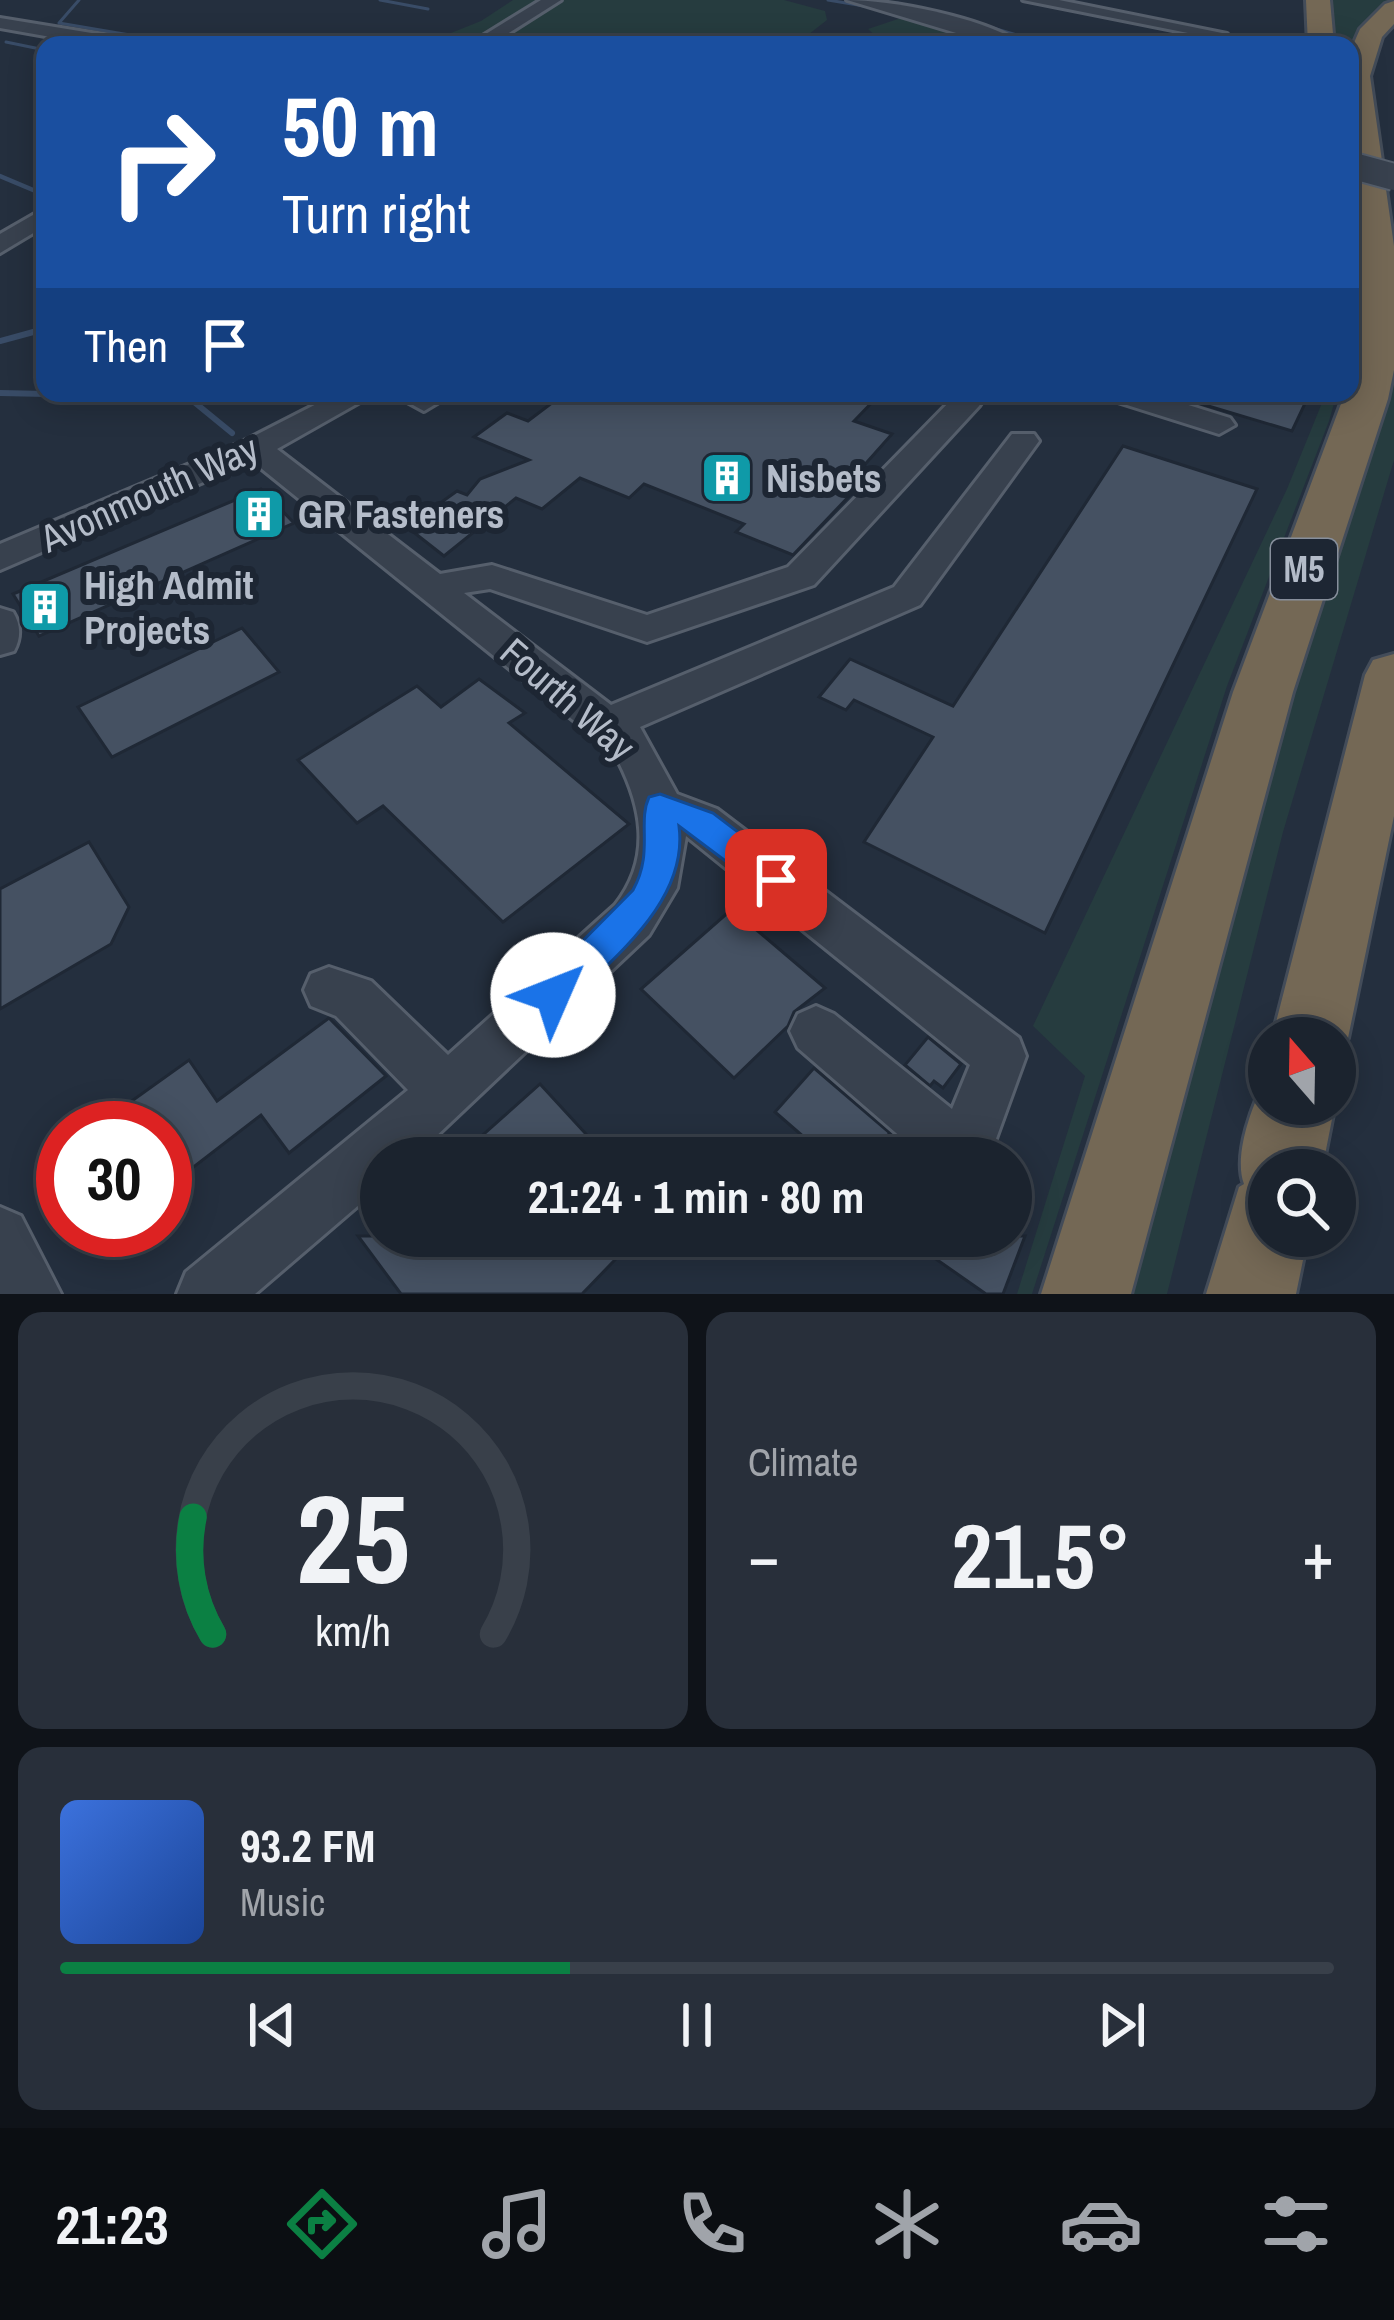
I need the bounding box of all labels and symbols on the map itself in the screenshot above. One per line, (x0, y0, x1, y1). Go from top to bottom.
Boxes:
street label: Avonmouth Way (31, 422, 266, 565)
building icon: Nisbets (699, 450, 755, 506)
place label: Nisbets (766, 452, 882, 504)
building icon: GR Fasteners (231, 486, 287, 542)
place label: GR Fasteners (298, 488, 504, 540)
road number: M5 (1271, 539, 1337, 599)
place label: High Admit Projects (84, 559, 254, 656)
building icon: High Admit Projects (17, 579, 73, 635)
street label: Fourth Way (490, 626, 646, 772)
pin (725, 829, 827, 931)
position arrow (490, 932, 616, 1058)
north arrow (1248, 1017, 1356, 1125)
speed limit sign: 30 (36, 1101, 192, 1257)

